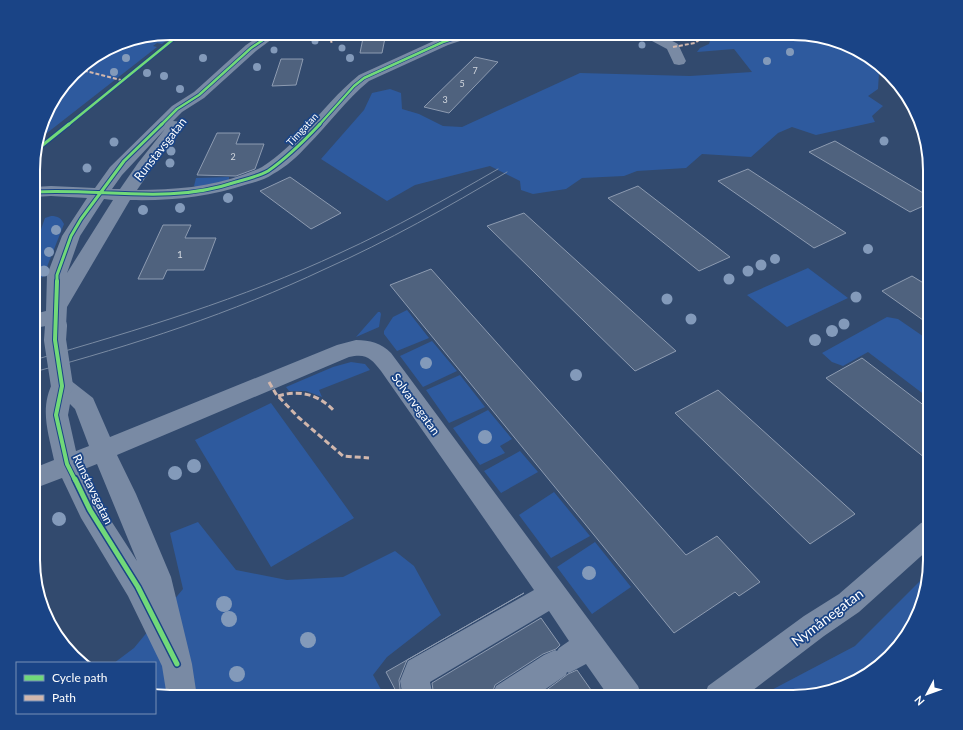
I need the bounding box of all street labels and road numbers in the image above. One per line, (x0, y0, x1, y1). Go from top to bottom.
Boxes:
street label: Timgatan (284, 110, 320, 148)
street label: Runstavsgatan (131, 114, 189, 184)
street label: Solvarvsgatan (389, 370, 443, 438)
street label: Runstavsgatan (70, 451, 116, 527)
street label: Nymånegatan (788, 585, 866, 649)

